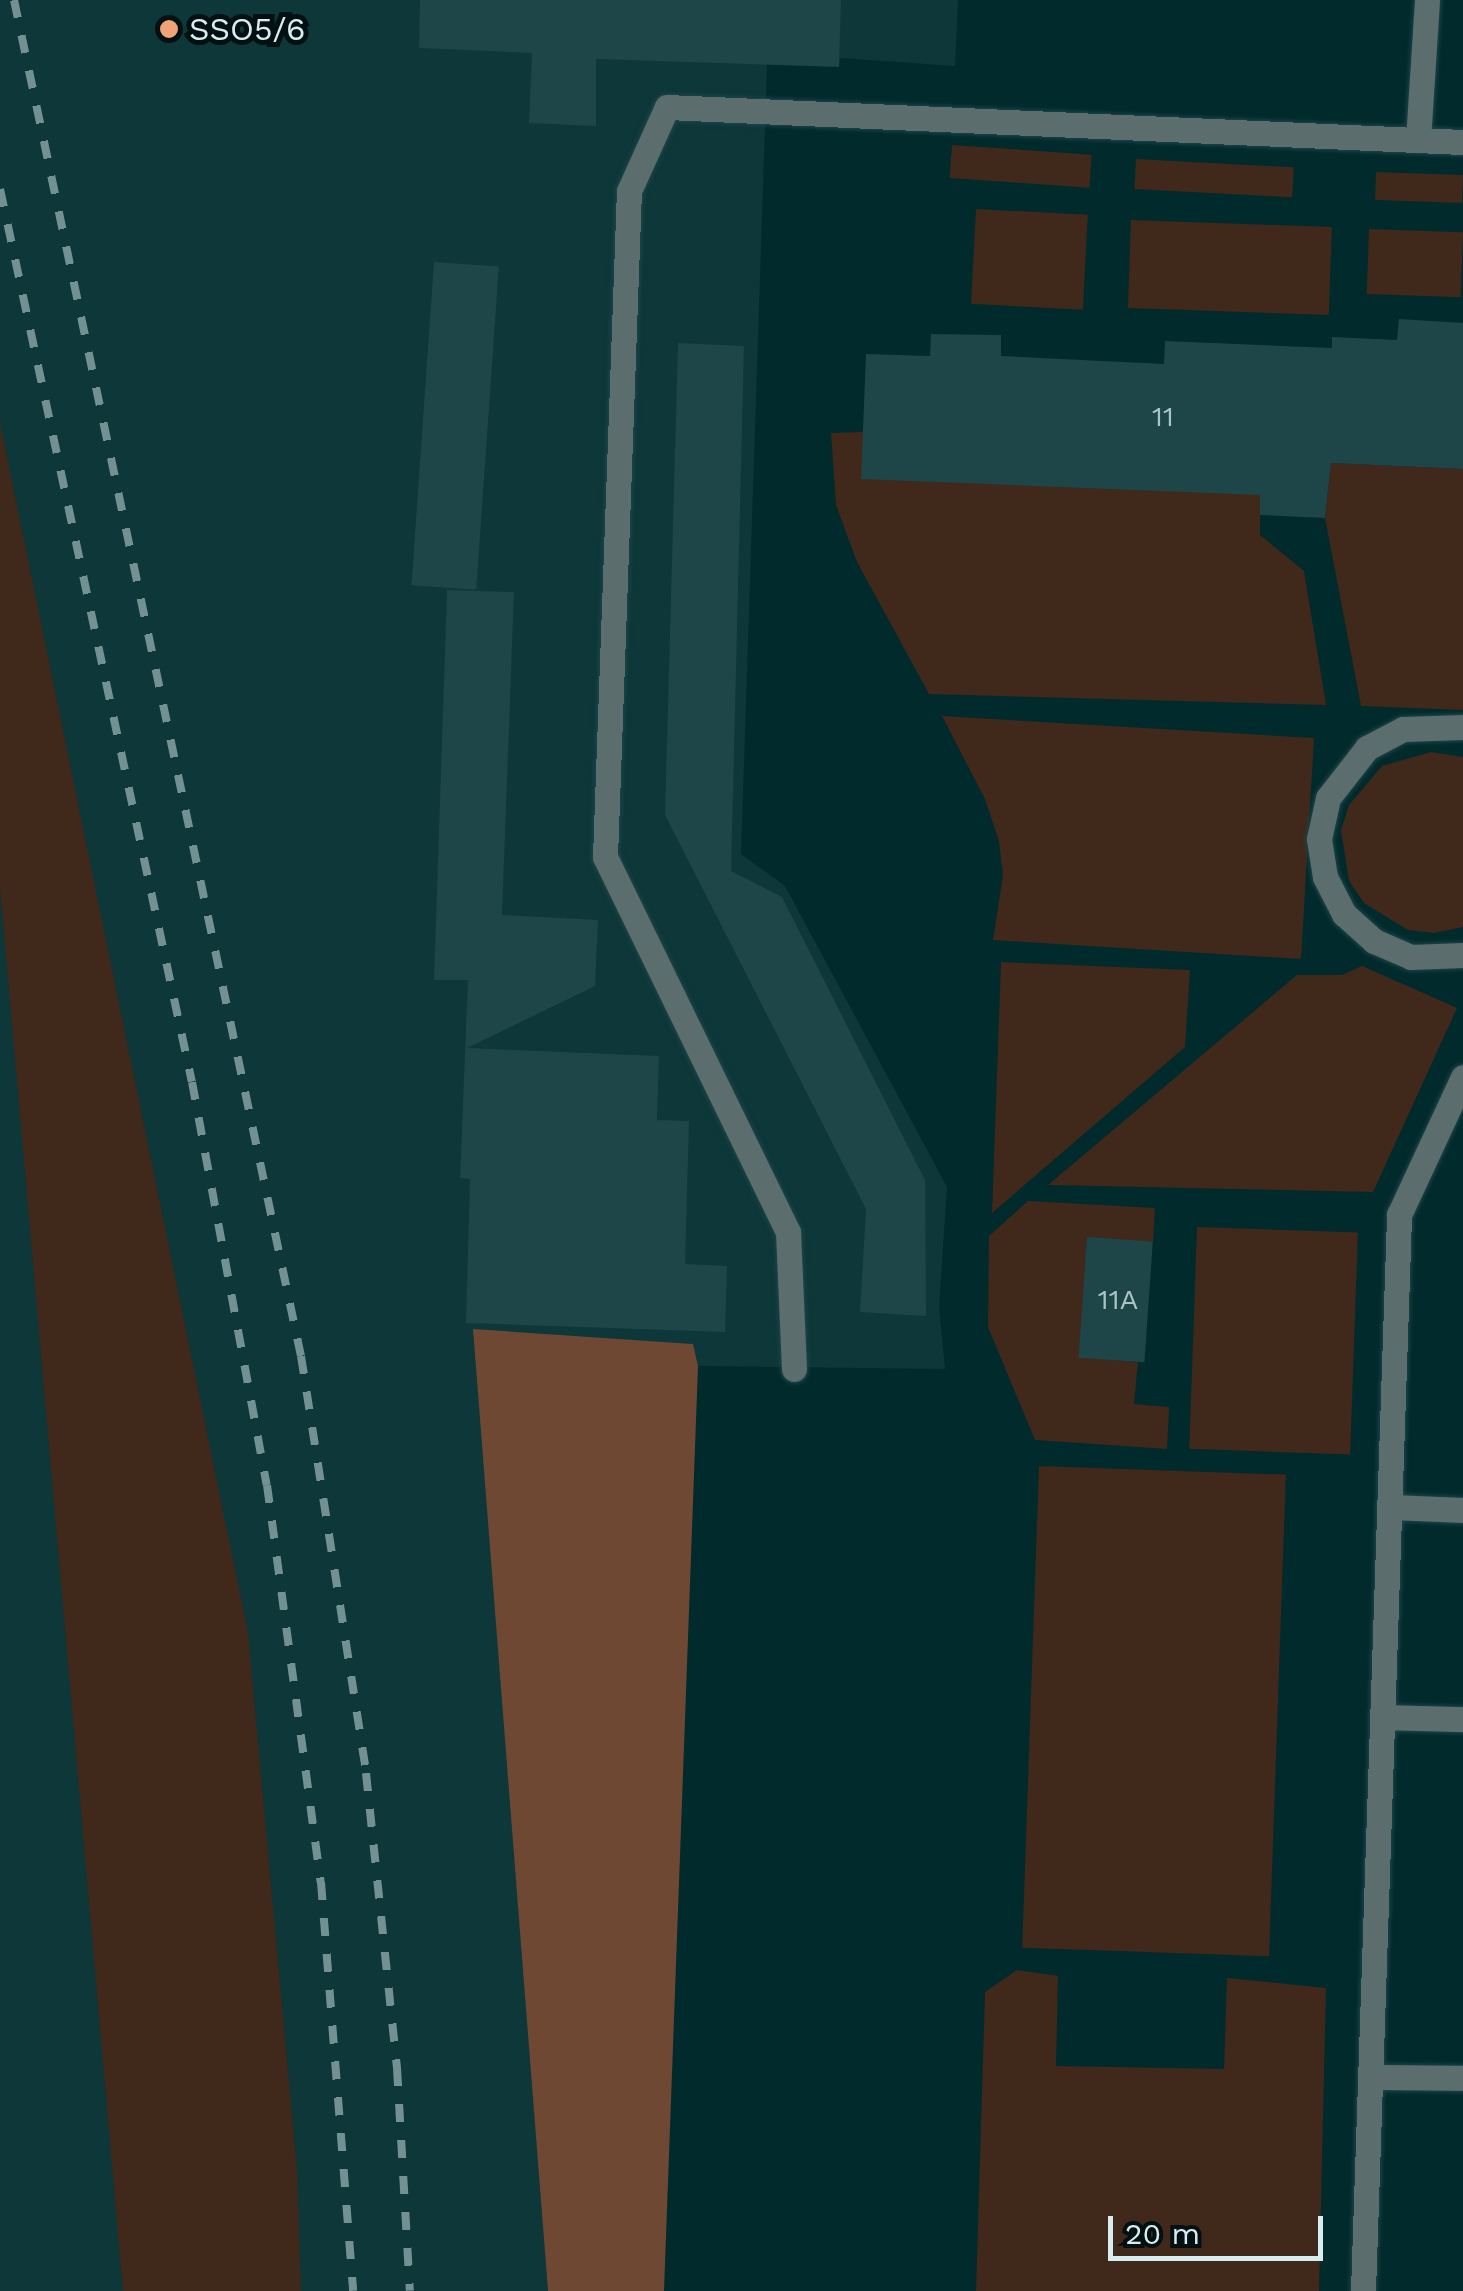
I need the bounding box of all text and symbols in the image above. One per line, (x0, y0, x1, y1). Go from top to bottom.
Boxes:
place label: SSO5/6 (189, 10, 305, 48)
marker: SSO5/6 (158, 18, 180, 40)
house number: 11 (1152, 400, 1174, 434)
house number: 11A (1098, 1283, 1138, 1317)
scale bar (1113, 2196, 1328, 2258)
text: 20 m (1125, 2216, 1200, 2251)

